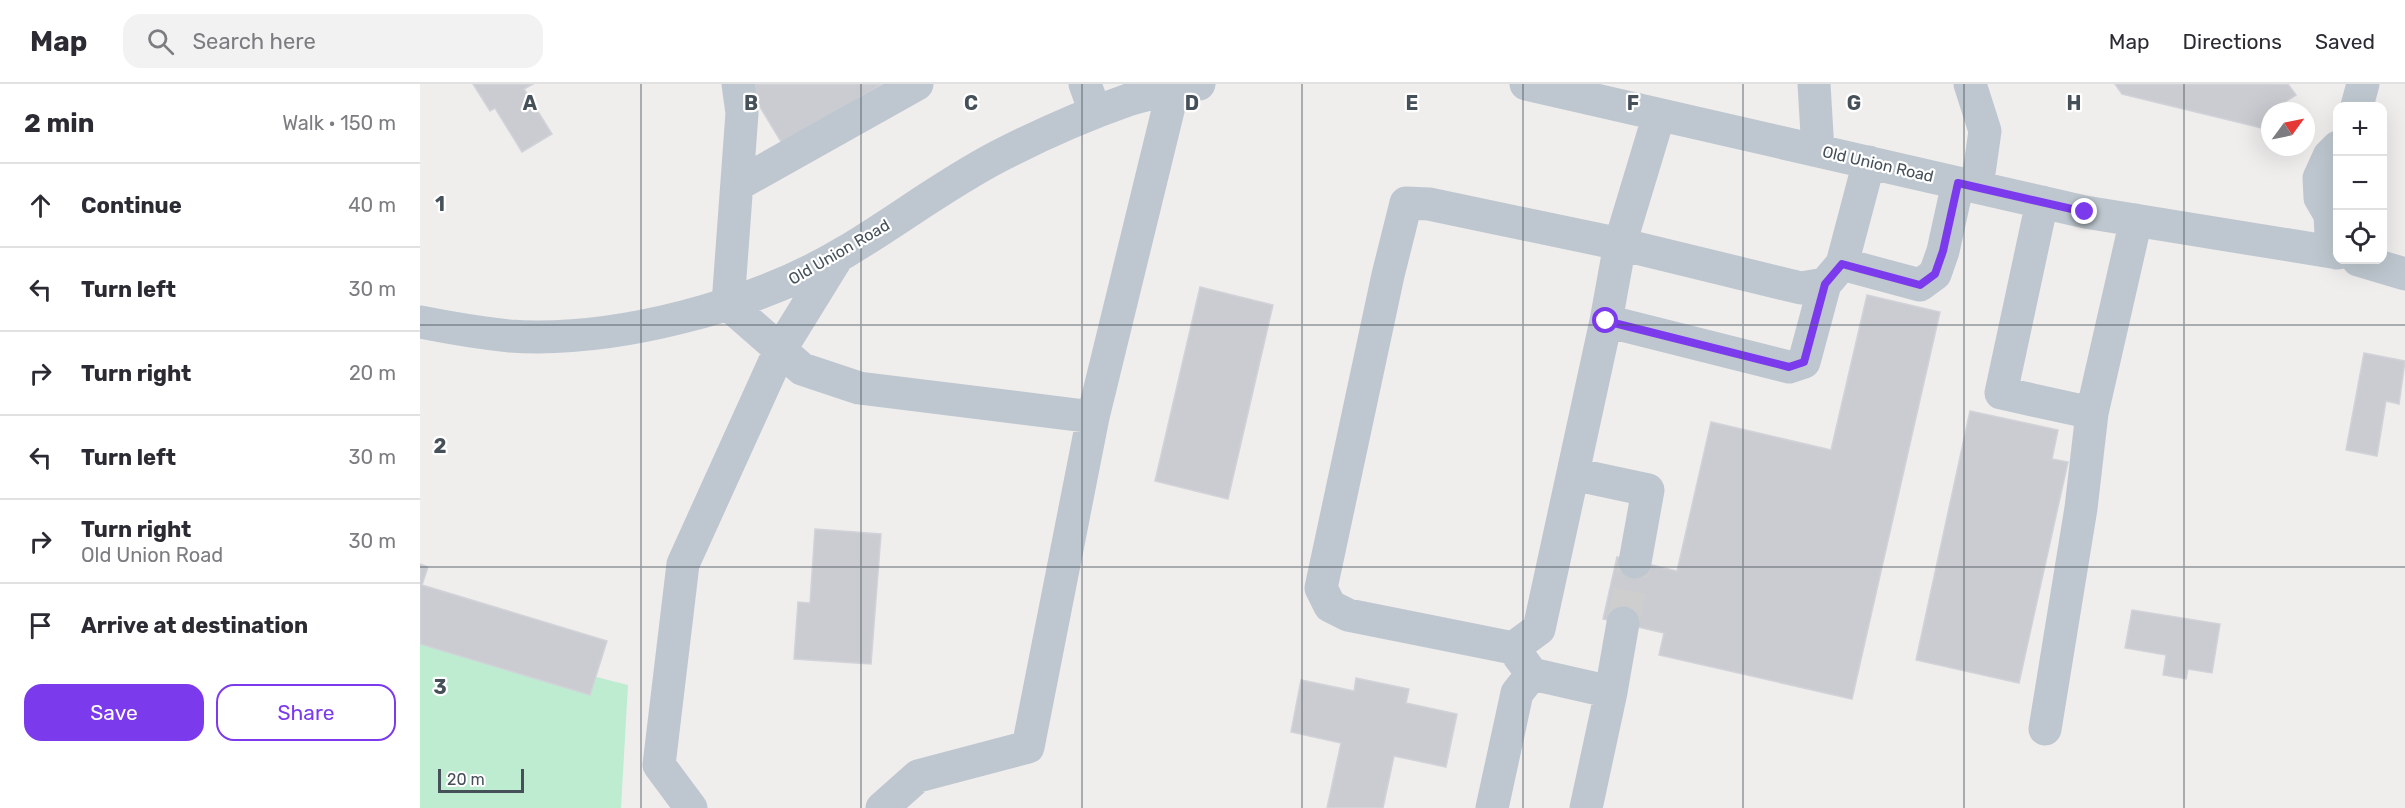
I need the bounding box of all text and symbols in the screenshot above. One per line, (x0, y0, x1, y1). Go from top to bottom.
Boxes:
search box (123, 14, 543, 68)
text: Map (30, 25, 87, 58)
icon: search (144, 25, 177, 58)
text: Search here (192, 28, 316, 55)
text: Map (2109, 29, 2150, 54)
text: Directions (2183, 29, 2282, 54)
text: Saved (2315, 29, 2375, 54)
text: A (523, 91, 538, 115)
text: B (744, 91, 758, 115)
text: C (964, 91, 978, 115)
text: D (1185, 91, 1199, 115)
text: E (1406, 91, 1418, 115)
text: F (1627, 91, 1639, 115)
text: G (1847, 91, 1861, 115)
text: H (2067, 91, 2081, 115)
north arrow (2261, 102, 2315, 156)
map controls (2333, 102, 2387, 264)
button: + (2333, 102, 2387, 156)
text: 2 min (24, 108, 94, 139)
text: Walk · 150 m (282, 111, 396, 135)
street label: Old Union Road (1820, 142, 1936, 186)
button: − (2333, 156, 2387, 210)
icon: ahead (24, 189, 57, 222)
text: Continue (81, 192, 182, 219)
text: 1 (435, 192, 445, 216)
text: 40 m (348, 193, 396, 217)
route end (2071, 198, 2097, 224)
button: locate (2333, 210, 2387, 264)
street label: Old Union Road (785, 215, 893, 289)
icon: left (24, 273, 57, 306)
text: Turn left (81, 276, 176, 303)
text: 30 m (349, 277, 396, 301)
route start (1592, 307, 1618, 333)
icon: right (24, 357, 57, 390)
text: Turn right (81, 360, 191, 387)
text: 20 m (349, 361, 396, 385)
text: 2 (434, 434, 447, 458)
icon: left (24, 441, 57, 474)
text: Turn left (81, 444, 176, 471)
text: 30 m (349, 445, 396, 469)
text: Turn right (81, 516, 191, 543)
icon: right (24, 525, 57, 558)
text: 30 m (349, 529, 396, 553)
text: Old Union Road (81, 543, 223, 567)
icon: arrive (24, 609, 57, 642)
text: Arrive at destination (81, 612, 308, 639)
text: 3 (433, 675, 447, 699)
button: Save (24, 684, 204, 741)
button: Share (216, 684, 396, 741)
scale bar (438, 766, 524, 794)
text: 20 m (447, 770, 485, 789)

